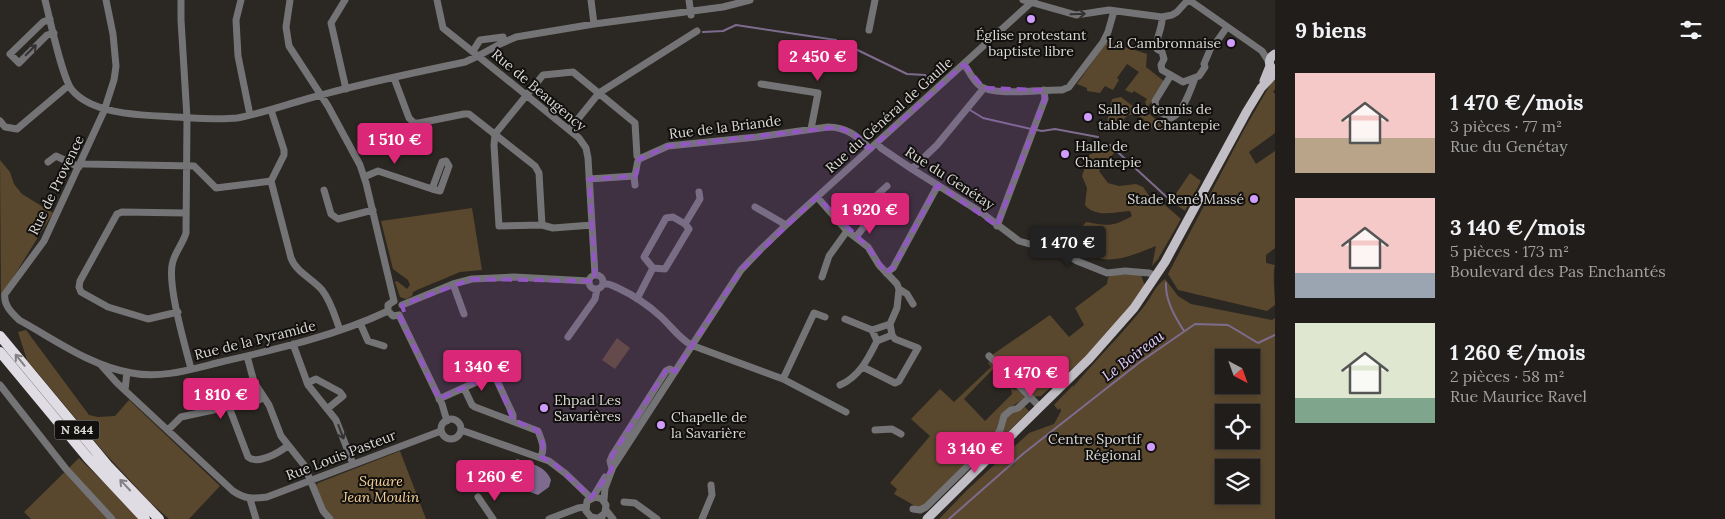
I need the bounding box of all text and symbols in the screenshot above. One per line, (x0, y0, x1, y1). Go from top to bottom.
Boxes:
one-way arrow (1070, 9, 1086, 18)
marker: Église protestant baptiste libre (1025, 13, 1037, 25)
icon: filters (1677, 16, 1705, 44)
text: 9 biens (1295, 17, 1366, 44)
place label: Église protestant baptiste libre (976, 26, 1087, 60)
place label: La Cambronnaise (1108, 34, 1221, 52)
marker: La Cambronnaise (1225, 37, 1237, 49)
pin: 2 450 € (772, 39, 864, 82)
one-way arrow (25, 44, 38, 56)
street label: Rue de Beaugency (488, 45, 591, 135)
text: 2 450 € (789, 46, 847, 66)
street label: Rue du Général de Gaulle (822, 53, 957, 177)
text: 1 470 €/mois (1450, 89, 1584, 116)
icon: home (1335, 93, 1395, 153)
place label: Salle de tennis de table de Chantepie (1098, 100, 1221, 134)
street label: Rue de la Briande (668, 111, 783, 143)
marker: Salle de tennis de table de Chantepie (1082, 111, 1094, 123)
text: 3 pièces · 77 m² (1450, 116, 1562, 136)
pin: 1 510 € (349, 122, 441, 165)
text: 1 510 € (368, 129, 422, 149)
street label: Rue de Provence (24, 132, 88, 238)
text: Rue du Genétay (1450, 136, 1568, 156)
place label: Halle de Chantepie (1075, 137, 1142, 171)
street label: Rue du Genétay (902, 142, 999, 214)
marker: Halle de Chantepie (1059, 148, 1071, 160)
place label: Stade René Massé (1127, 190, 1244, 208)
pin: 1 920 € (824, 192, 916, 235)
marker: Stade René Massé (1248, 193, 1260, 205)
text: 1 920 € (842, 199, 898, 219)
text: 3 140 €/mois (1450, 214, 1585, 241)
icon: home (1335, 218, 1395, 278)
pin: 1 470 € (1022, 226, 1114, 268)
text: 1 470 € (1041, 232, 1095, 252)
text: 5 pièces · 173 m² (1450, 241, 1569, 261)
text: Boulevard des Pas Enchantés (1450, 261, 1666, 281)
street label: Rue de la Pyramide (192, 316, 318, 364)
water label: Le Boireau (1098, 326, 1168, 385)
text: 1 260 €/mois (1450, 339, 1586, 366)
icon: home (1335, 343, 1395, 403)
north arrow (1215, 349, 1260, 394)
map controls (1215, 349, 1260, 504)
pin: 1 340 € (436, 350, 528, 392)
one-way arrow (14, 354, 25, 367)
text: 1 340 € (454, 356, 510, 376)
pin: 1 470 € (985, 356, 1077, 398)
text: 1 470 € (1004, 362, 1058, 382)
text: 2 pièces · 58 m² (1450, 366, 1565, 386)
pin: 1 810 € (175, 378, 267, 420)
text: 1 810 € (194, 384, 248, 404)
text: Rue Maurice Ravel (1450, 386, 1587, 406)
place label: Ehpad Les Savarières (554, 391, 621, 425)
marker: Ehpad Les Savarières (538, 402, 550, 414)
button: locate (1215, 404, 1260, 449)
place label: Chapelle de la Savarière (671, 408, 748, 442)
marker: Chapelle de la Savarière (655, 419, 667, 431)
road number: N 844 (54, 420, 100, 440)
one-way arrow (337, 423, 346, 439)
street label: Rue Louis Pasteur (283, 426, 399, 484)
place label: Centre Sportif Régional (1048, 430, 1142, 464)
pin: 3 140 € (929, 432, 1021, 474)
text: 3 140 € (947, 438, 1003, 458)
marker: Centre Sportif Régional (1145, 441, 1157, 453)
button: layers (1215, 459, 1260, 504)
pin: 1 260 € (449, 460, 541, 502)
text: 1 260 € (467, 466, 523, 486)
park label: Square Jean Moulin (342, 472, 420, 506)
one-way arrow (119, 478, 131, 491)

